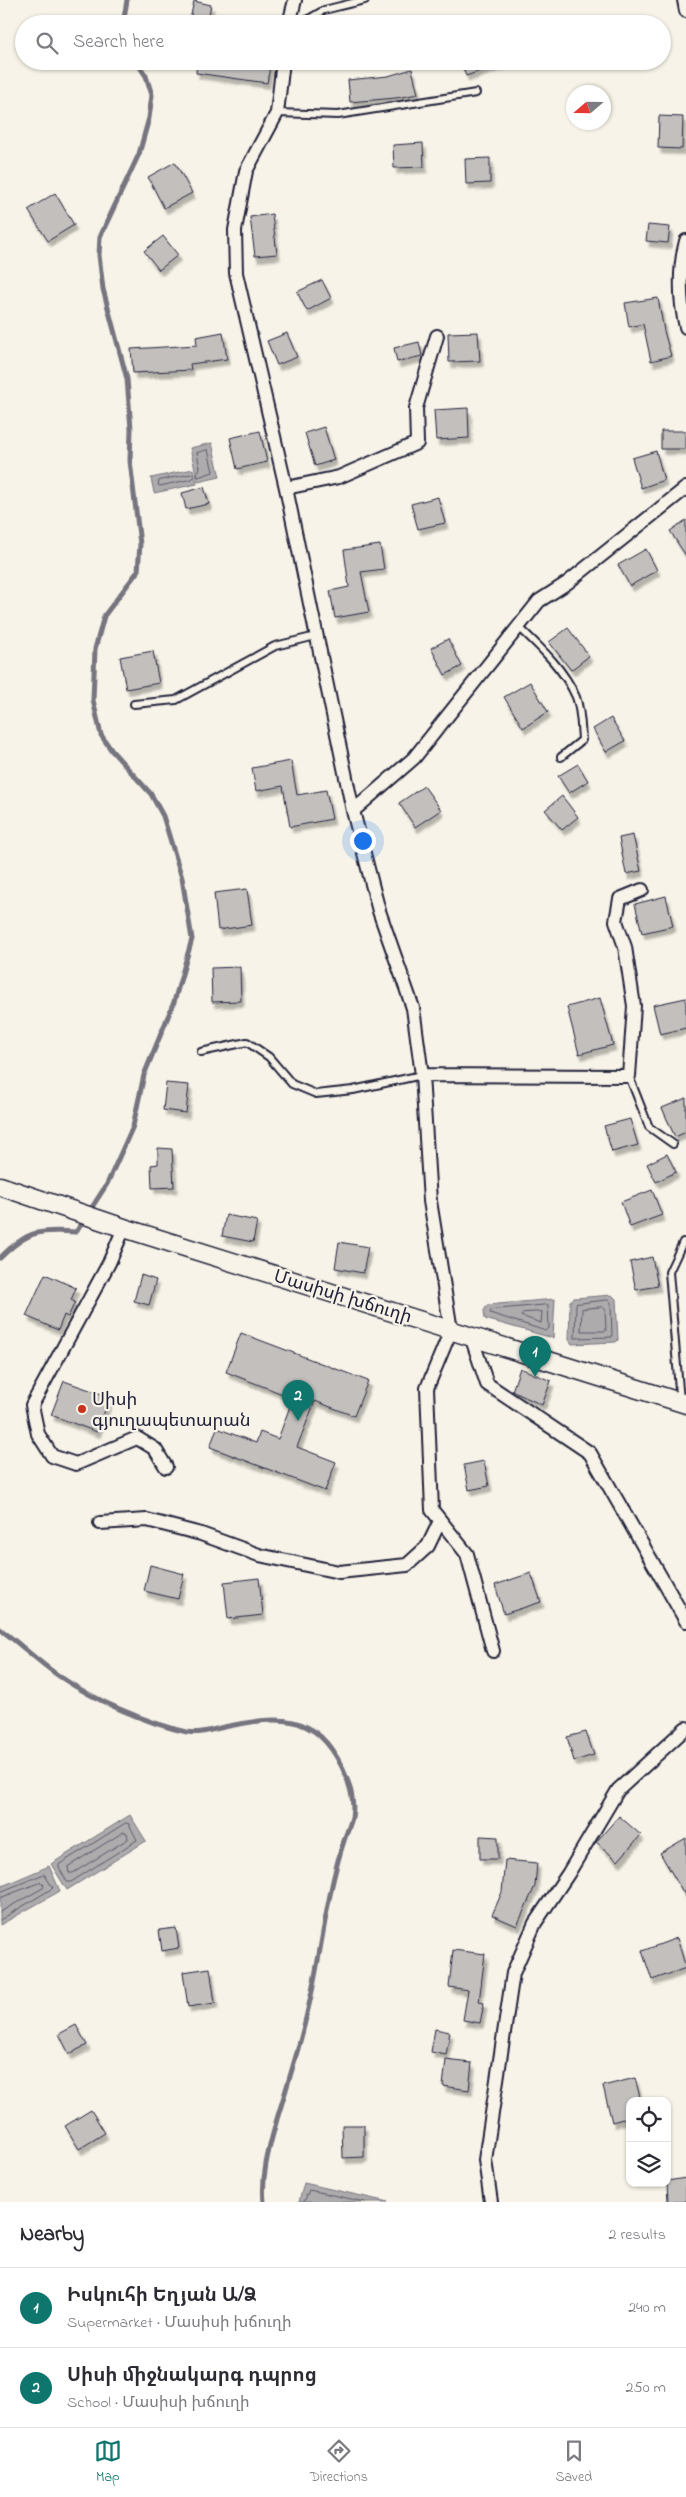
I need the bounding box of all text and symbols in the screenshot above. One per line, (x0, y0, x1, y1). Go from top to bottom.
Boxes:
search box (15, 15, 671, 70)
icon: search (33, 29, 61, 57)
text: Search here (73, 29, 164, 56)
north arrow (566, 85, 611, 130)
your location (350, 828, 376, 854)
street label: Մասիսի խճուղի (270, 1265, 415, 1331)
pin: 1 (519, 1336, 551, 1377)
pin: 2 (282, 1380, 314, 1421)
place label: Սիսի գյուղապետարան (92, 1388, 251, 1435)
marker: Սիսի գյուղապետարան (76, 1403, 88, 1415)
map controls (626, 2097, 671, 2187)
button: locate (626, 2097, 671, 2142)
button: layers (626, 2142, 671, 2187)
text: Nearby (20, 2220, 84, 2250)
text: 2 results (608, 2223, 666, 2247)
text: Իսկուհի Եղյան Ա/Ձ (67, 2283, 257, 2310)
text: 1 (33, 2296, 39, 2320)
text: 240 m (628, 2296, 666, 2320)
text: Supermarket · Մասիսի խճուղի (67, 2311, 291, 2335)
text: Սիսի միջնակարգ դպրոց (67, 2363, 317, 2390)
text: 2 (32, 2376, 40, 2400)
text: 250 m (626, 2376, 666, 2400)
text: School · Մասիսի խճուղի (67, 2391, 250, 2415)
tab: Map (94, 2437, 122, 2488)
tab: Directions (310, 2437, 368, 2488)
tab: Saved (556, 2437, 592, 2488)

